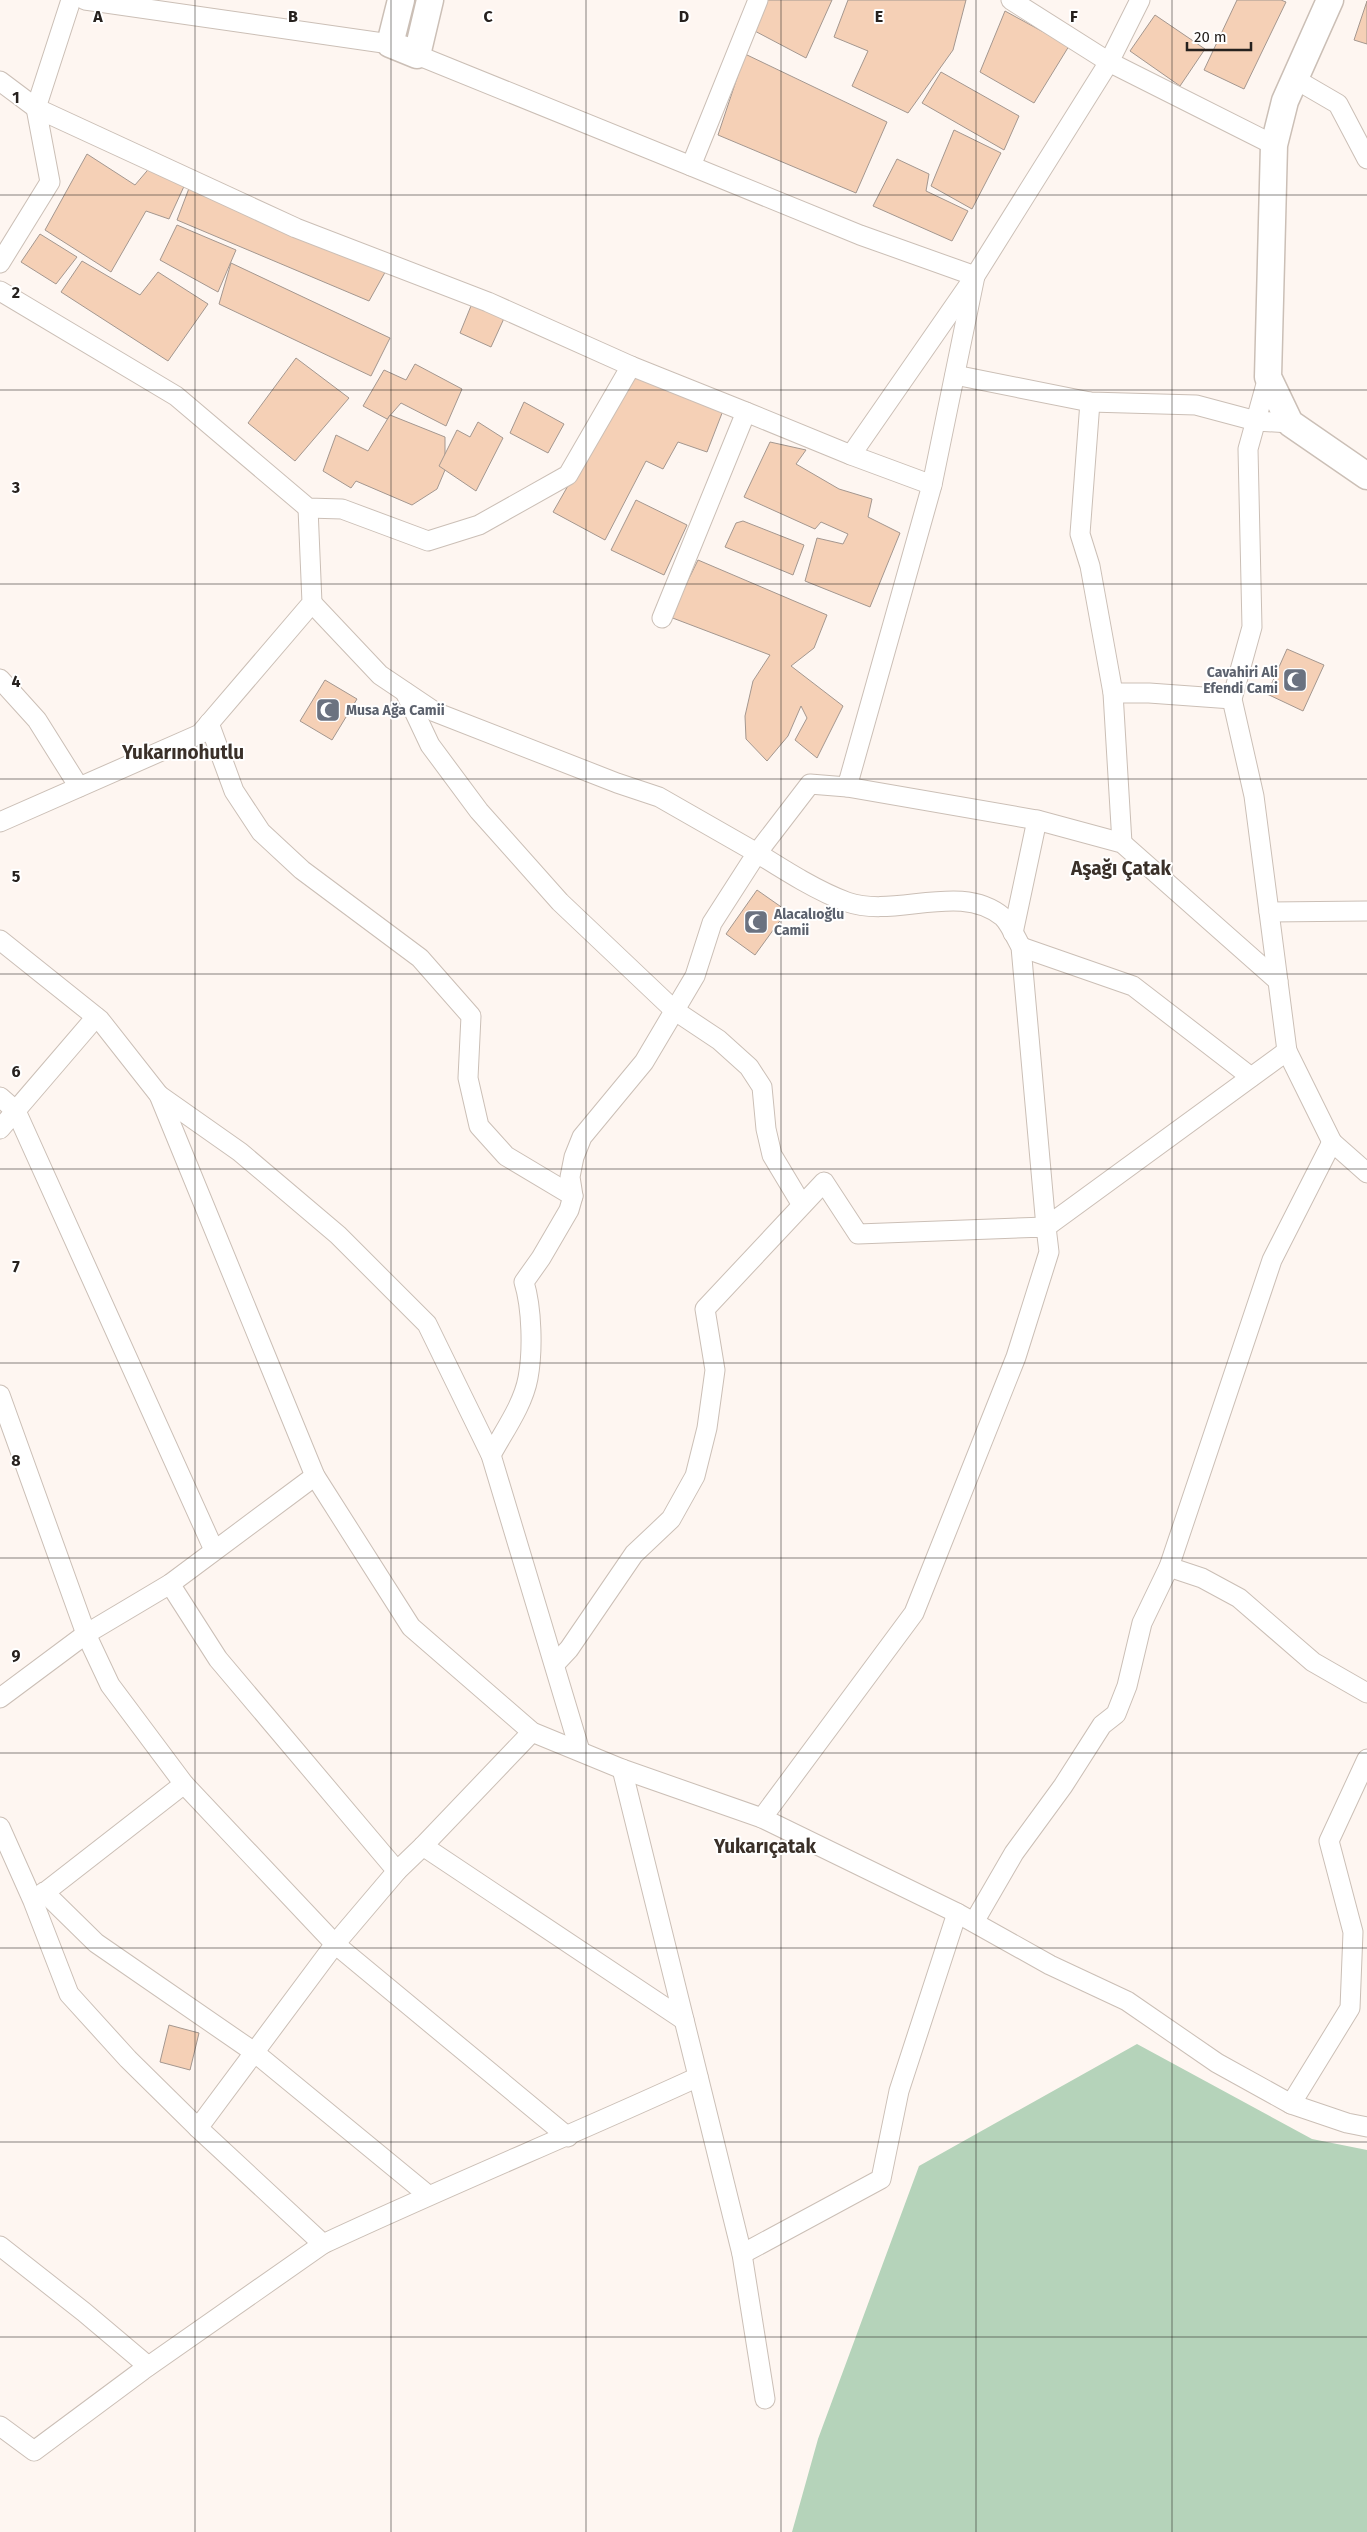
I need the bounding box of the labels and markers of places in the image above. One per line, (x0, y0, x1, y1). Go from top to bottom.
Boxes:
place label: Cavahiri Ali Efendi Cami (1203, 664, 1278, 697)
mosque icon: Cavahiri Ali Efendi Cami (1282, 667, 1308, 693)
mosque icon: Musa Ağa Camii (315, 697, 341, 723)
place label: Musa Ağa Camii (346, 702, 445, 719)
place label: Alacalıoğlu Camii (773, 906, 844, 939)
mosque icon: Alacalıoğlu Camii (743, 909, 769, 935)

